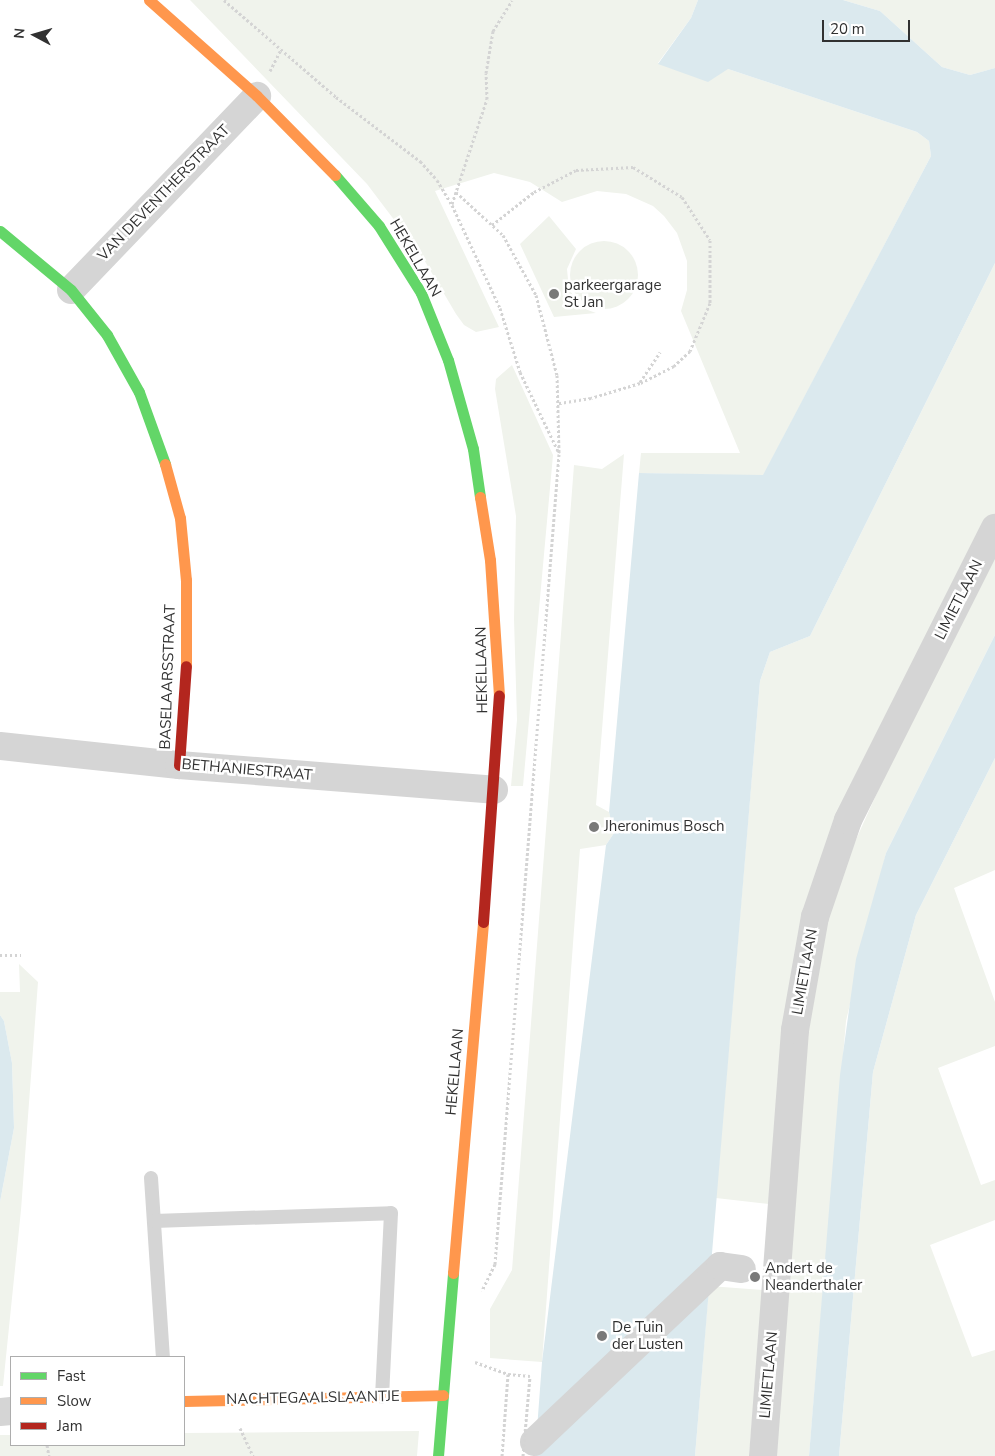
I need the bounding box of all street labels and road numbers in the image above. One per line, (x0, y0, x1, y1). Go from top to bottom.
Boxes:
street label: VAN DEVENTHERSTRAAT (94, 121, 234, 265)
street label: HEKELLAAN (385, 216, 445, 300)
street label: LIMIETLAAN (931, 557, 987, 643)
street label: BASELAARSSTRAAT (156, 604, 180, 750)
street label: HEKELLAAN (472, 626, 492, 714)
street label: BETHANIESTRAAT (181, 755, 313, 785)
street label: LIMIETLAAN (789, 928, 821, 1016)
street label: HEKELLAAN (442, 1028, 468, 1116)
street label: LIMIETLAAN (756, 1331, 782, 1419)
street label: NACHTEGAALSLAANTJE (226, 1387, 400, 1409)

